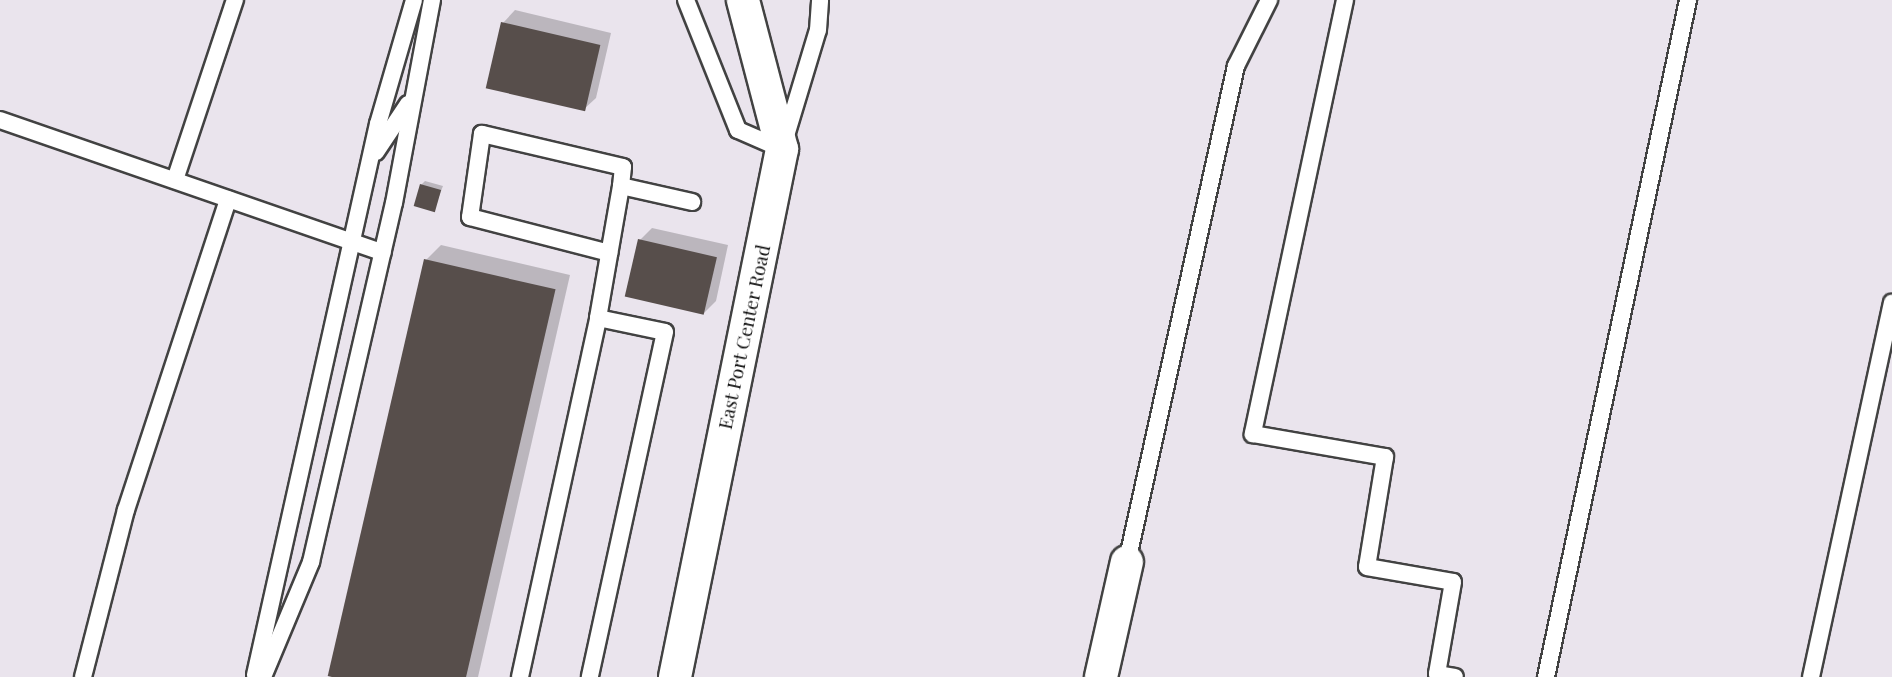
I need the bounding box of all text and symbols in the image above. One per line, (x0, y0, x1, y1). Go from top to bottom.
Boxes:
street label: East Port Center Road (713, 242, 775, 432)

